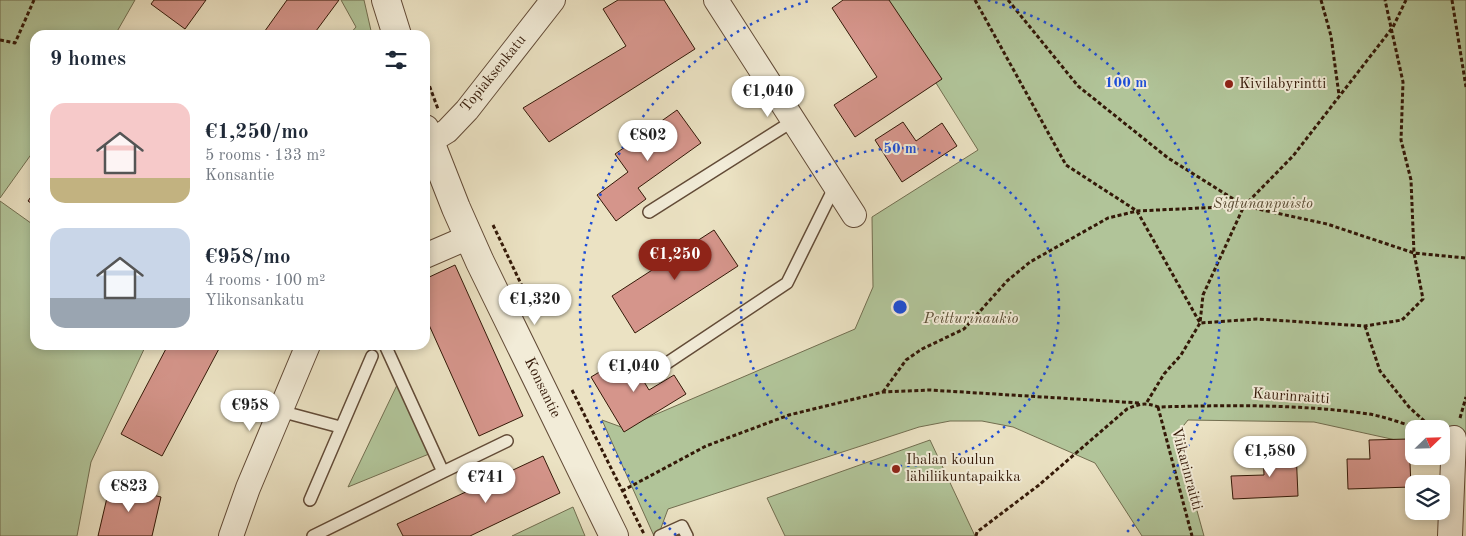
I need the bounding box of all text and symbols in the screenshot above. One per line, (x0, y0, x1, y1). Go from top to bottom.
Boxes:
street label: Topiaksenkatu (459, 33, 529, 115)
icon: filters (382, 46, 410, 74)
text: 9 homes (50, 49, 126, 70)
pin: €1,040 (727, 76, 809, 118)
text: 100 m (1105, 76, 1147, 91)
place label: Kivilabyrintti (1239, 77, 1326, 92)
marker: Kivilabyrintti (1223, 78, 1235, 90)
text: €1,040 (743, 84, 793, 100)
pin: €802 (618, 120, 678, 162)
text: €1,250/mo (205, 122, 309, 143)
icon: home (90, 123, 150, 183)
text: €802 (629, 128, 667, 144)
text: 50 m (883, 142, 917, 157)
text: 5 rooms · 133 m² (205, 148, 325, 164)
text: Konsantie (205, 168, 274, 184)
park label: Sigtunanpuisto (1213, 197, 1313, 212)
pin: €1,250 (634, 238, 716, 281)
text: €958/mo (205, 247, 291, 268)
text: €1,250 (650, 247, 700, 263)
icon: home (90, 248, 150, 308)
text: 4 rooms · 100 m² (205, 273, 325, 289)
pin: €1,320 (494, 284, 576, 326)
text: €1,320 (510, 292, 560, 308)
text: Ylikonsankatu (205, 293, 304, 309)
centre of rings (891, 298, 909, 316)
park label: Peitturinaukio (922, 312, 1019, 327)
pin: €1,040 (593, 350, 675, 393)
street label: Konsantie (521, 355, 563, 421)
text: €1,040 (609, 359, 659, 375)
street label: Kaurinraitti (1252, 387, 1330, 407)
pin: €958 (220, 390, 280, 432)
text: €958 (231, 398, 269, 414)
north arrow (1405, 420, 1450, 465)
map controls (1405, 420, 1450, 520)
street label: Viikarinraitti (1168, 426, 1204, 512)
pin: €1,580 (1229, 436, 1311, 478)
text: €1,580 (1245, 444, 1295, 460)
place label: Ihalan koulun lähiliikuntapaikka (906, 453, 1021, 485)
pin: €741 (456, 462, 516, 504)
marker: Ihalan koulun lähiliikuntapaikka (890, 463, 902, 475)
pin: €823 (99, 470, 159, 513)
text: €741 (467, 470, 505, 486)
button: layers (1405, 475, 1450, 520)
text: €823 (110, 479, 148, 495)

